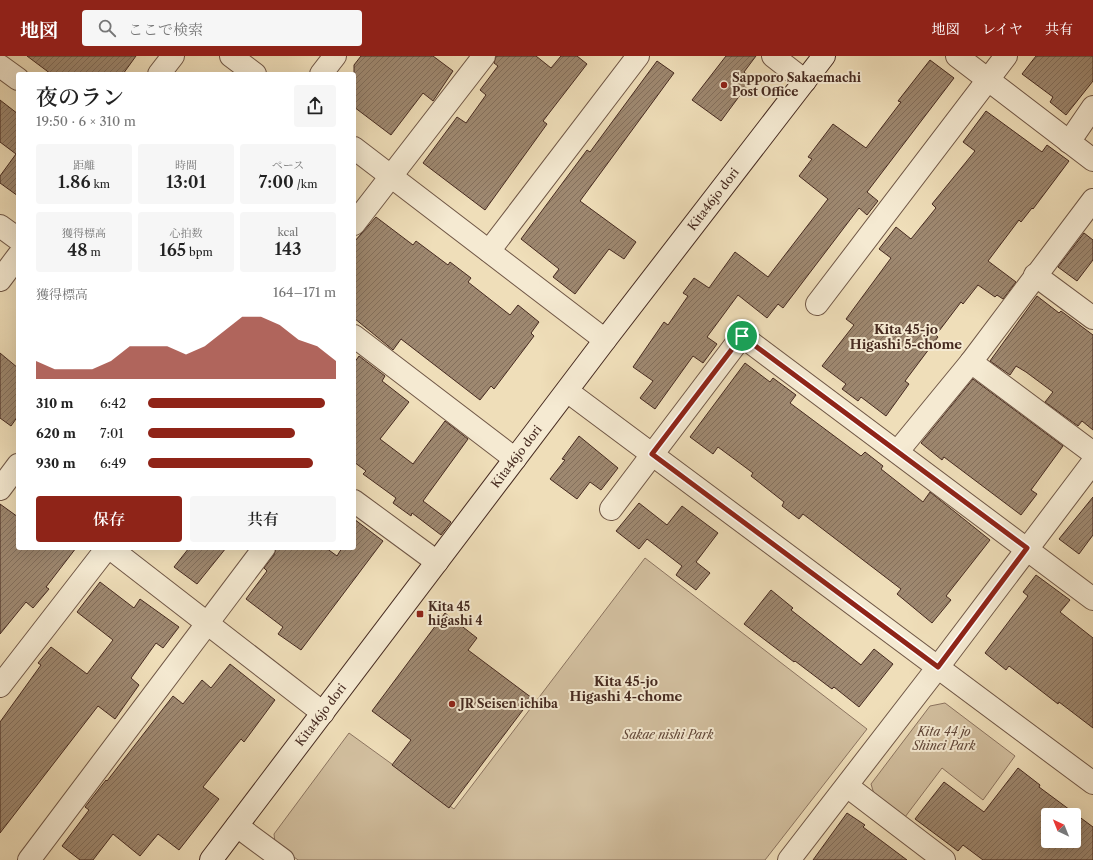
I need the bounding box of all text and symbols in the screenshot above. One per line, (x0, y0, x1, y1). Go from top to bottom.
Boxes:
search box (82, 10, 362, 46)
icon: search (96, 17, 118, 39)
text: 地図 (20, 19, 58, 42)
text: ここで検索 (128, 20, 203, 39)
text: 地図 (932, 20, 960, 38)
text: レイヤ (982, 20, 1023, 38)
text: 共有 (1045, 20, 1073, 38)
place label: Sapporo Sakaemachi Post Office (732, 70, 862, 99)
marker: Sapporo Sakaemachi Post Office (719, 80, 729, 90)
text: 夜のラン (36, 84, 124, 111)
button: share (294, 85, 336, 127)
text: 19:50 · 6 × 310 m (36, 113, 136, 129)
text: 距離 (73, 158, 95, 172)
text: 時間 (175, 158, 197, 172)
text: ペース (272, 158, 304, 172)
street label: Kita46jo dori (684, 165, 742, 233)
text: 1.86 (58, 172, 91, 192)
text: 13:01 (166, 172, 206, 192)
text: 7:00 (259, 172, 294, 192)
text: km (91, 177, 110, 191)
text: /km (294, 177, 317, 191)
text: kcal (278, 225, 298, 239)
text: 獲得標高 (62, 226, 106, 240)
text: 心拍数 (170, 226, 203, 240)
text: 143 (275, 239, 302, 259)
text: 48 (67, 240, 88, 260)
text: 165 (159, 240, 186, 260)
text: m (88, 245, 101, 259)
text: bpm (186, 245, 213, 259)
text: 164–171 m (273, 284, 336, 300)
text: 獲得標高 (36, 286, 88, 302)
pin (725, 319, 759, 353)
district label: Kita 45-jo Higashi 5-chome (850, 321, 962, 352)
icon: arrive (731, 325, 753, 347)
text: 310 m (36, 395, 74, 411)
text: 6:42 (100, 395, 126, 411)
street label: Kita46jo dori (488, 422, 545, 491)
text: 620 m (36, 425, 76, 441)
text: 7:01 (100, 425, 124, 441)
text: 930 m (36, 455, 76, 471)
text: 6:49 (100, 455, 126, 471)
button: 保存 (36, 496, 182, 542)
button: 共有 (190, 496, 336, 542)
place label: Kita 45 higashi 4 (428, 599, 483, 628)
marker: Kita 45 higashi 4 (415, 609, 425, 619)
district label: Kita 45-jo Higashi 4-chome (570, 673, 683, 704)
street label: Kita46jo dori (292, 680, 349, 749)
place label: JR Seisen ichiba (458, 696, 559, 711)
marker: JR Seisen ichiba (447, 699, 457, 709)
park label: Kita 44 jo Shinei Park (912, 724, 976, 753)
park label: Sakae nishi Park (621, 727, 714, 742)
north arrow (1041, 808, 1081, 848)
map controls (1041, 808, 1081, 848)

